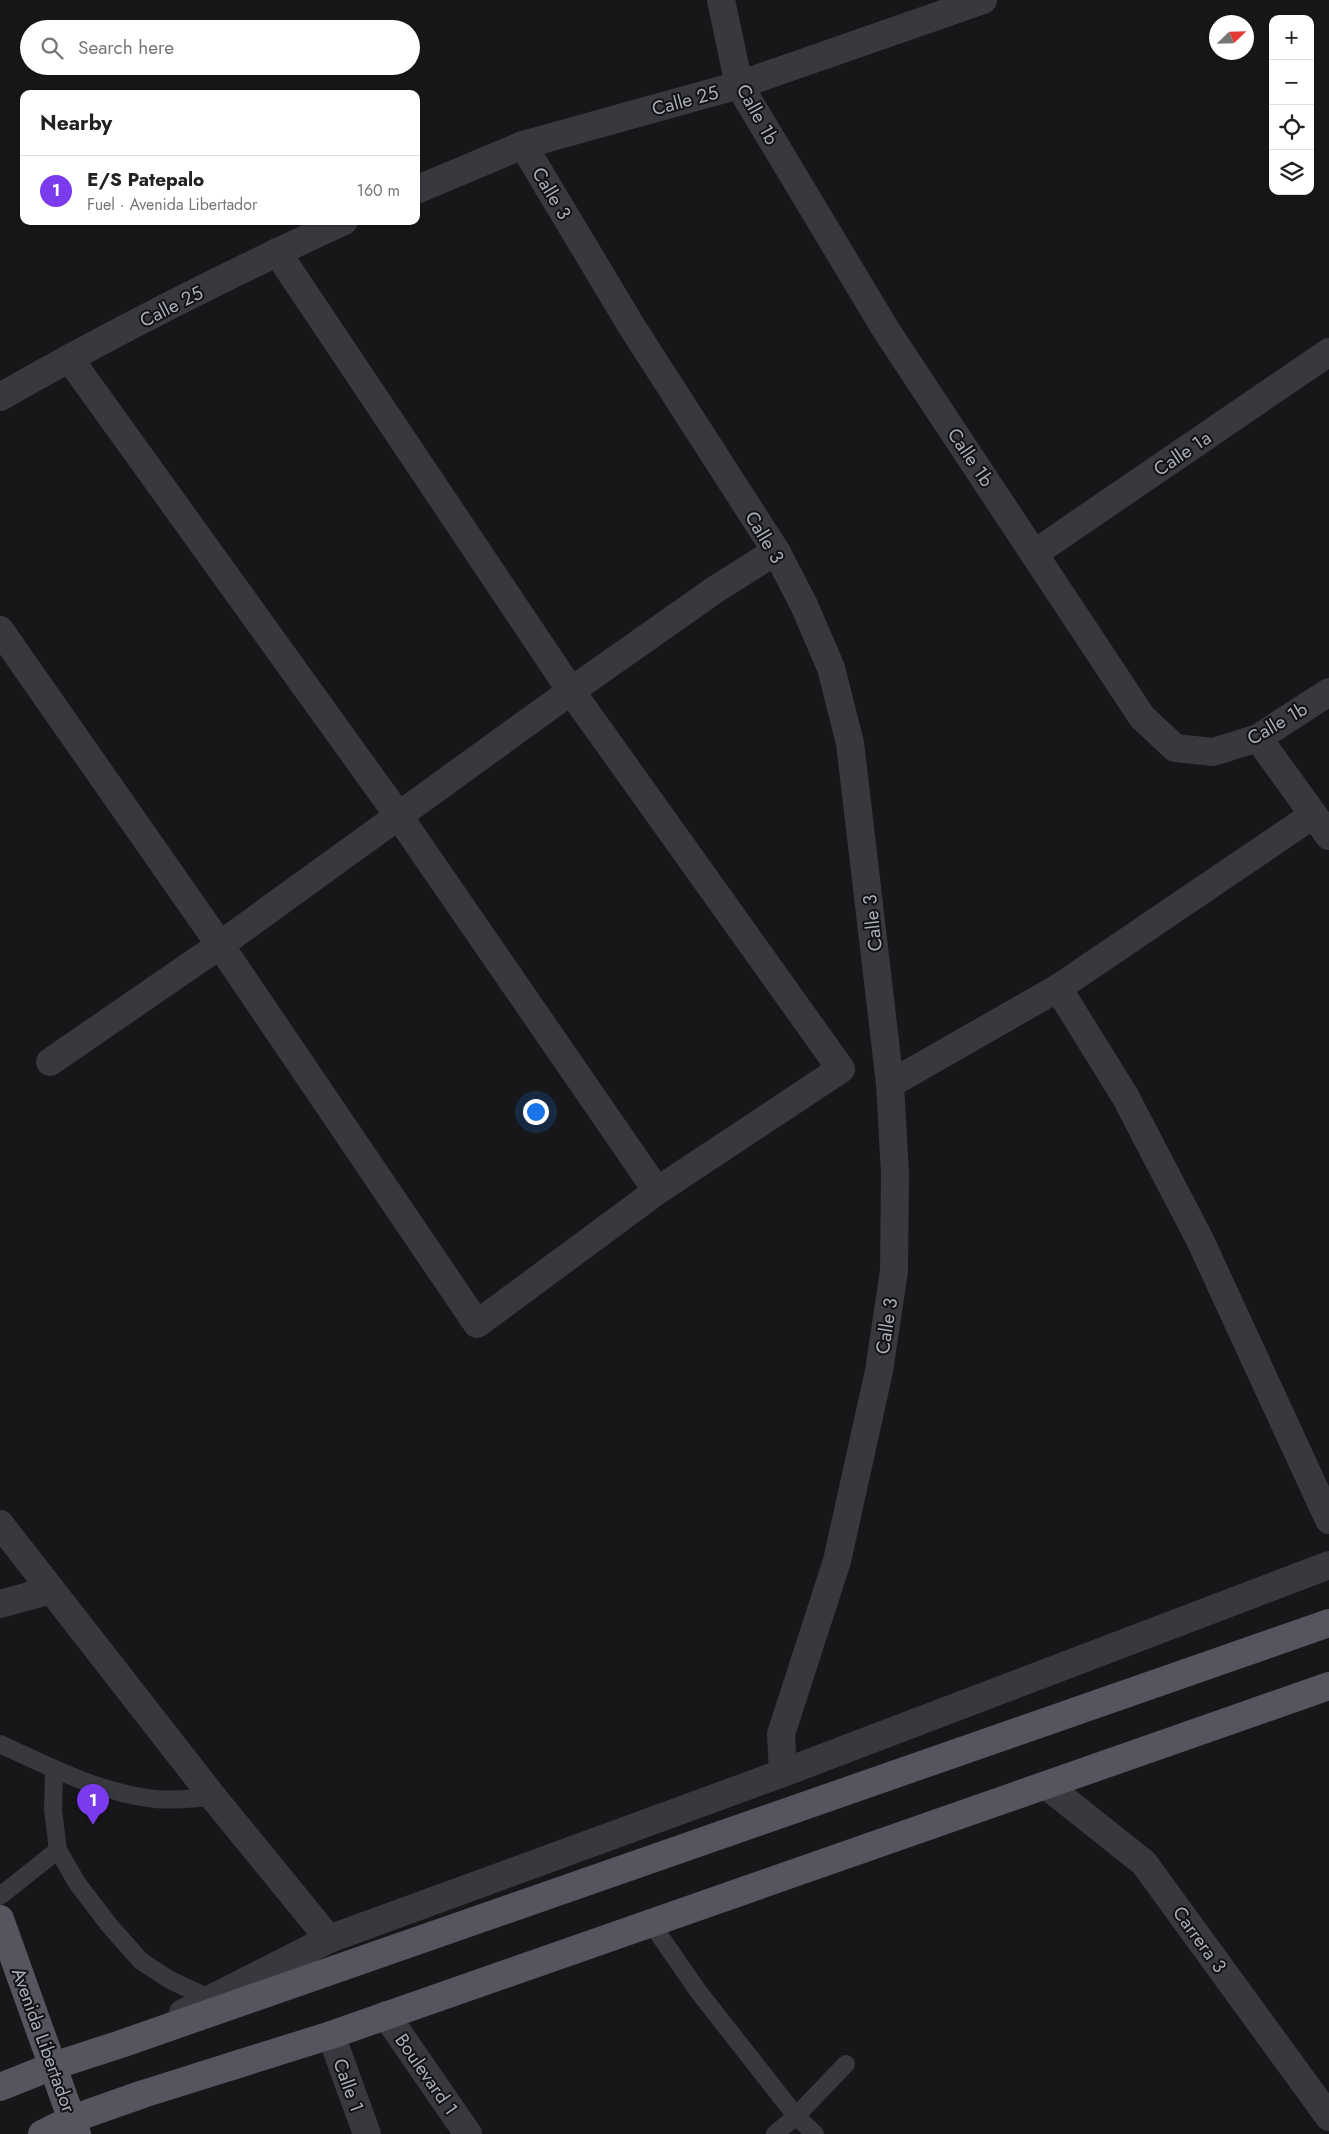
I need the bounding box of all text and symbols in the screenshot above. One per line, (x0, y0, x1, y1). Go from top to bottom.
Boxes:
north arrow (1209, 15, 1254, 60)
map controls (1269, 15, 1314, 195)
button: + (1269, 15, 1314, 60)
search box (20, 20, 420, 75)
icon: search (38, 34, 66, 62)
text: Search here (78, 34, 174, 61)
button: − (1269, 60, 1314, 105)
street label: Calle 25 (649, 79, 721, 122)
street label: Calle 1b (730, 79, 785, 150)
button: locate (1269, 105, 1314, 150)
text: Nearby (40, 108, 112, 138)
button: layers (1269, 150, 1314, 195)
street label: Calle 3 (525, 162, 578, 225)
text: E/S Patepalo (87, 166, 204, 193)
text: 1 (52, 179, 60, 202)
text: 160 m (357, 179, 400, 202)
text: Fuel · Avenida Libertador (87, 193, 257, 216)
street label: Calle 25 (135, 279, 208, 334)
street label: Calle 1b (941, 422, 1000, 492)
street label: Calle 1a (1148, 424, 1216, 483)
street label: Calle 3 (738, 506, 791, 569)
street label: Calle 1b (1242, 695, 1313, 752)
street label: Calle 3 (856, 893, 889, 953)
your location (523, 1099, 549, 1125)
street label: Calle 3 (869, 1296, 904, 1356)
pin: 1 (77, 1784, 109, 1825)
street label: Carrera 3 (1166, 1900, 1233, 1978)
street label: Avenida Libertador (5, 1964, 82, 2117)
street label: Boulevard 1 (389, 2028, 465, 2120)
street label: Calle 1 (326, 2055, 371, 2116)

